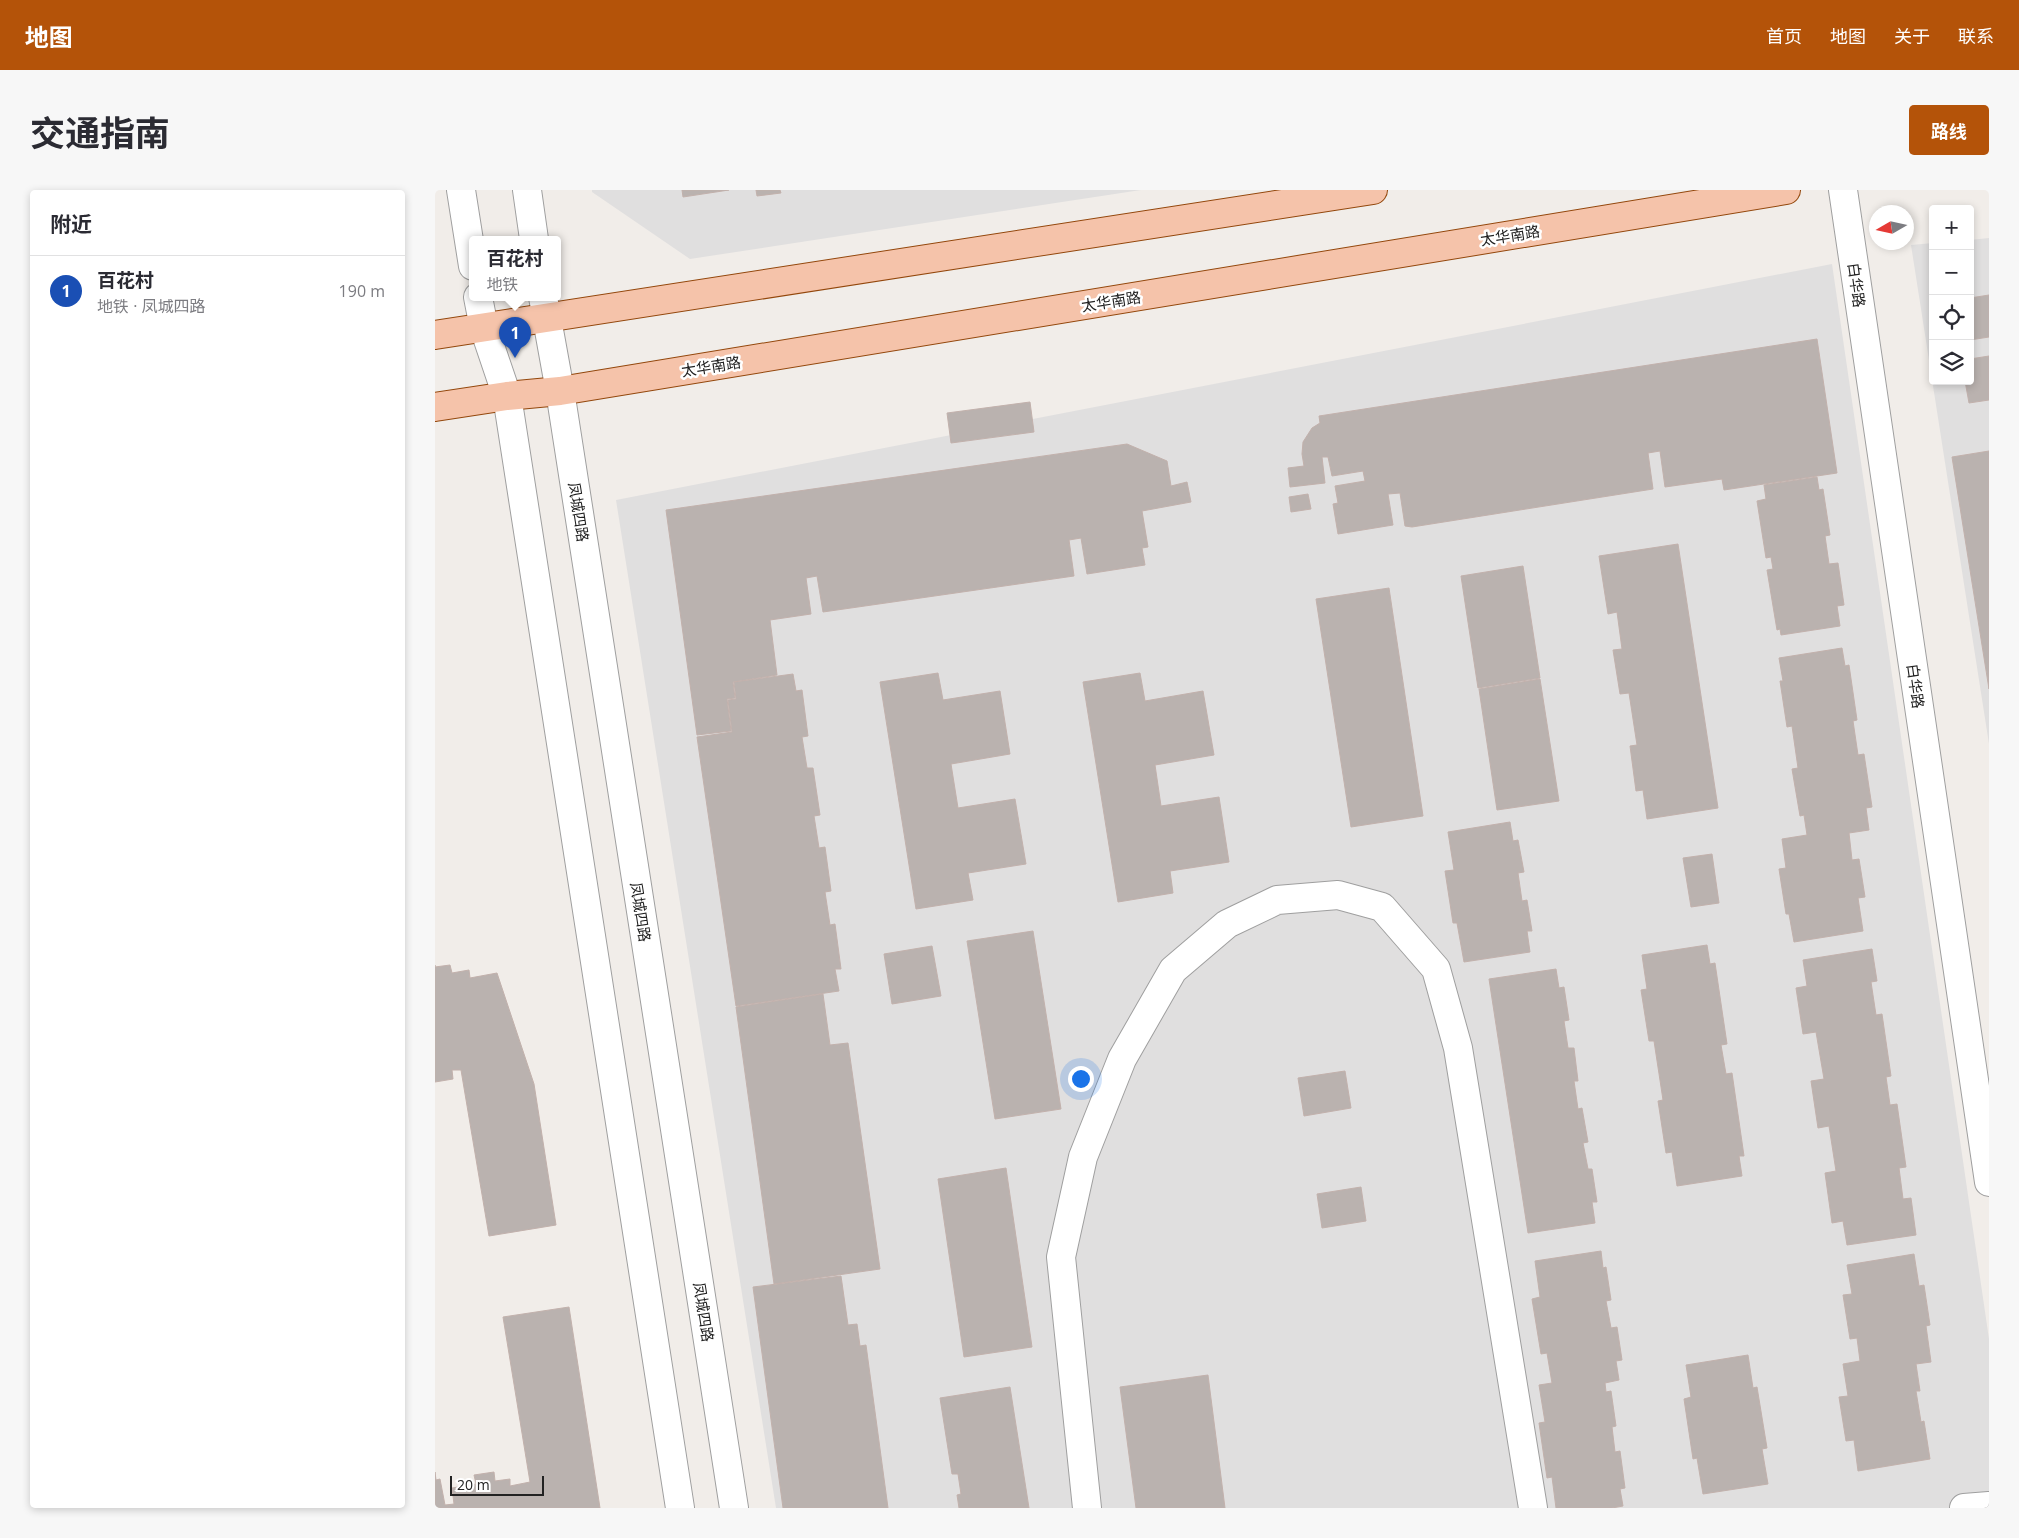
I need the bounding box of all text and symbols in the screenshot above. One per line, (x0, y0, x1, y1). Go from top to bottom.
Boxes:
text: 地图 (25, 20, 73, 53)
text: 首页 (1766, 24, 1802, 48)
text: 地图 (1830, 24, 1866, 48)
text: 关于 (1894, 24, 1930, 48)
text: 联系 (1958, 24, 1994, 48)
button: 路线 (1909, 105, 1989, 155)
text: 交通指南 (30, 109, 170, 156)
north arrow (1869, 205, 1914, 250)
map controls (1929, 205, 1974, 385)
button: + (1929, 205, 1974, 250)
text: 附近 (50, 210, 92, 238)
street label: 太华南路 (1479, 220, 1541, 250)
popup (469, 236, 561, 301)
text: 百花村 (486, 245, 544, 271)
button: − (1929, 250, 1974, 295)
street label: 白华路 (1844, 261, 1870, 309)
text: 百花村 (97, 267, 154, 293)
text: 地铁 (486, 273, 519, 295)
text: 1 (61, 280, 71, 302)
text: 190 m (339, 280, 385, 302)
street label: 太华南路 (1080, 286, 1142, 316)
text: 地铁 · 凤城四路 (97, 295, 206, 317)
button: locate (1929, 295, 1974, 340)
pin: 1 (499, 317, 531, 358)
button: layers (1929, 340, 1974, 385)
street label: 太华南路 (680, 351, 742, 381)
street label: 凤城四路 (564, 481, 594, 543)
street label: 白华路 (1903, 662, 1929, 710)
street label: 凤城四路 (626, 881, 656, 943)
your location (1068, 1066, 1094, 1092)
street label: 凤城四路 (689, 1281, 719, 1343)
scale bar (450, 1473, 544, 1496)
text: 20 m (457, 1475, 490, 1494)

